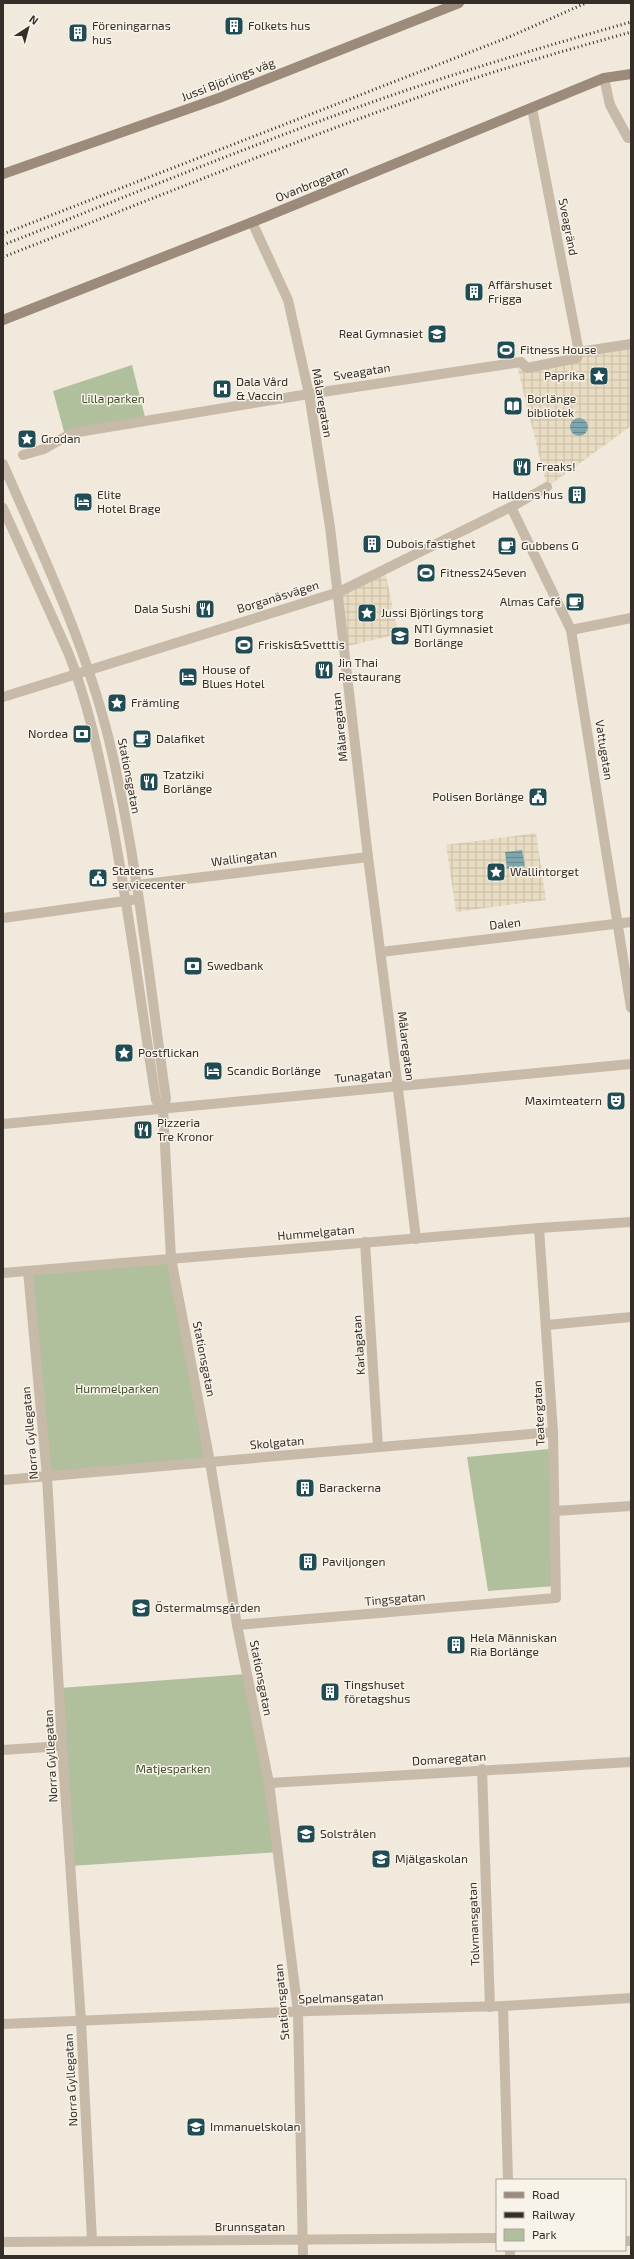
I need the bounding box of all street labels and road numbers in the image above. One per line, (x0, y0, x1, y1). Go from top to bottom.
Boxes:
street label: Jussi Björlings väg (179, 55, 277, 104)
street label: Ovanbrogatan (273, 162, 350, 204)
street label: Sveagränd (557, 197, 581, 257)
street label: Sveagatan (332, 360, 391, 382)
street label: Målaregatan (310, 367, 336, 438)
street label: Borganäsvägen (235, 577, 320, 615)
street label: Målaregatan (328, 692, 350, 763)
street label: Vattugatan (593, 719, 617, 781)
street label: Stationsgatan (116, 737, 144, 815)
street label: Wallingatan (210, 845, 278, 869)
street label: Dalen (488, 914, 521, 932)
street label: Målaregatan (396, 1010, 418, 1081)
street label: Tunagatan (333, 1065, 392, 1085)
street label: Hummelgatan (277, 1222, 355, 1242)
street label: Karlagatan (349, 1315, 367, 1375)
street label: Stationsgatan (191, 1320, 219, 1398)
street label: Teatergatan (529, 1380, 547, 1446)
street label: Norra Gyllegatan (18, 1386, 40, 1480)
street label: Skolgatan (249, 1433, 305, 1451)
street label: Tingsgatan (364, 1588, 426, 1608)
street label: Stationsgatan (248, 1639, 276, 1717)
street label: Norra Gyllegatan (41, 1709, 59, 1803)
street label: Domaregatan (411, 1748, 487, 1768)
street label: Tolvmansgatan (465, 1882, 481, 1966)
street label: Stationsgatan (271, 1963, 291, 2041)
street label: Spelmansgatan (298, 1989, 384, 2005)
street label: Norra Gyllegatan (61, 2033, 79, 2127)
street label: Brunnsgatan (215, 2219, 285, 2233)

